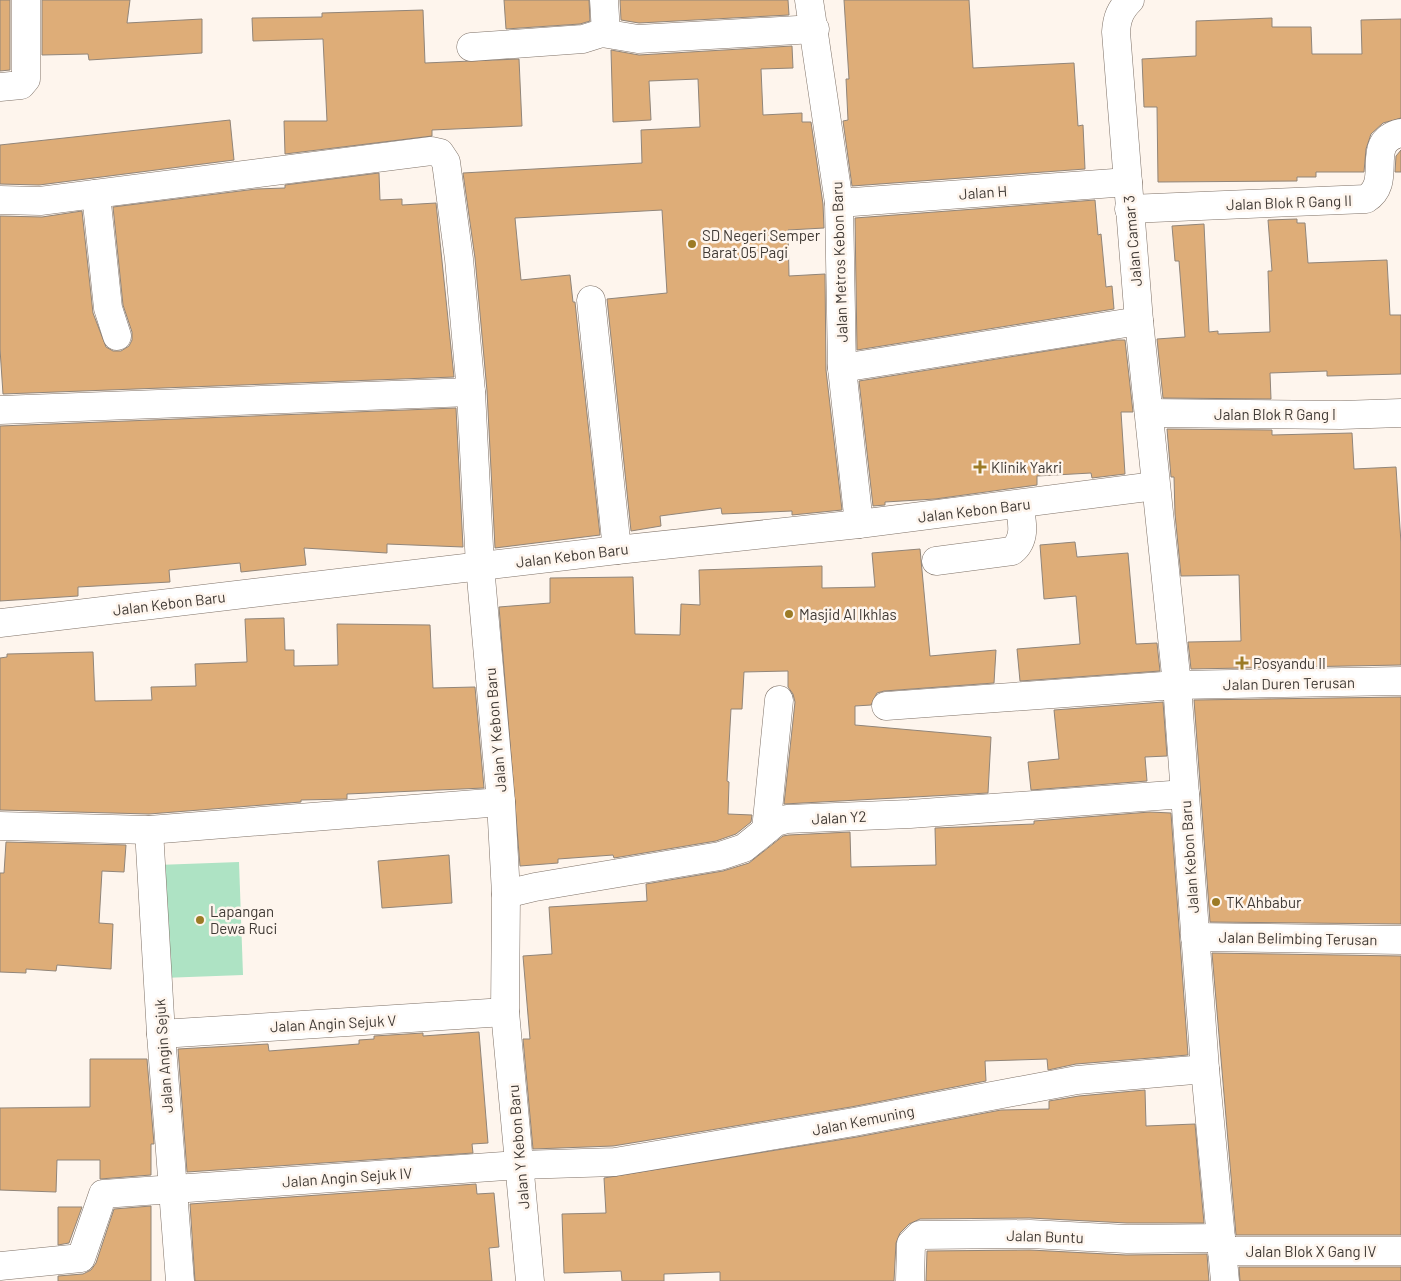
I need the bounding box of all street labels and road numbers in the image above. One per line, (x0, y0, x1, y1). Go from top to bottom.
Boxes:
street label: Jalan Metros Kebon Baru (827, 181, 851, 343)
street label: Jalan H (958, 181, 1008, 203)
street label: Jalan Blok R Gang II (1226, 191, 1352, 213)
street label: Jalan Camar 3 (1119, 195, 1145, 287)
street label: Jalan Blok R Gang I (1214, 405, 1336, 423)
street label: Jalan Kebon Baru (917, 494, 1031, 526)
street label: Jalan Kebon Baru (515, 539, 629, 571)
street label: Jalan Kebon Baru (112, 587, 226, 619)
street label: Jalan Y Kebon Baru (481, 667, 509, 793)
street label: Jalan Duren Terusan (1223, 673, 1355, 693)
street label: Jalan Kebon Baru (1176, 800, 1202, 914)
street label: Jalan Y2 (811, 807, 867, 827)
street label: Jalan Belimbing Terusan (1219, 928, 1377, 948)
street label: Jalan Angin Sejuk (150, 998, 176, 1114)
street label: Jalan Angin Sejuk V (269, 1011, 397, 1035)
street label: Jalan Y Kebon Baru (504, 1084, 532, 1210)
street label: Jalan Kemuning (810, 1101, 916, 1139)
street label: Jalan Angin Sejuk IV (281, 1163, 413, 1191)
street label: Jalan Buntu (1006, 1226, 1084, 1246)
street label: Jalan Blok X Gang IV (1246, 1242, 1376, 1260)

